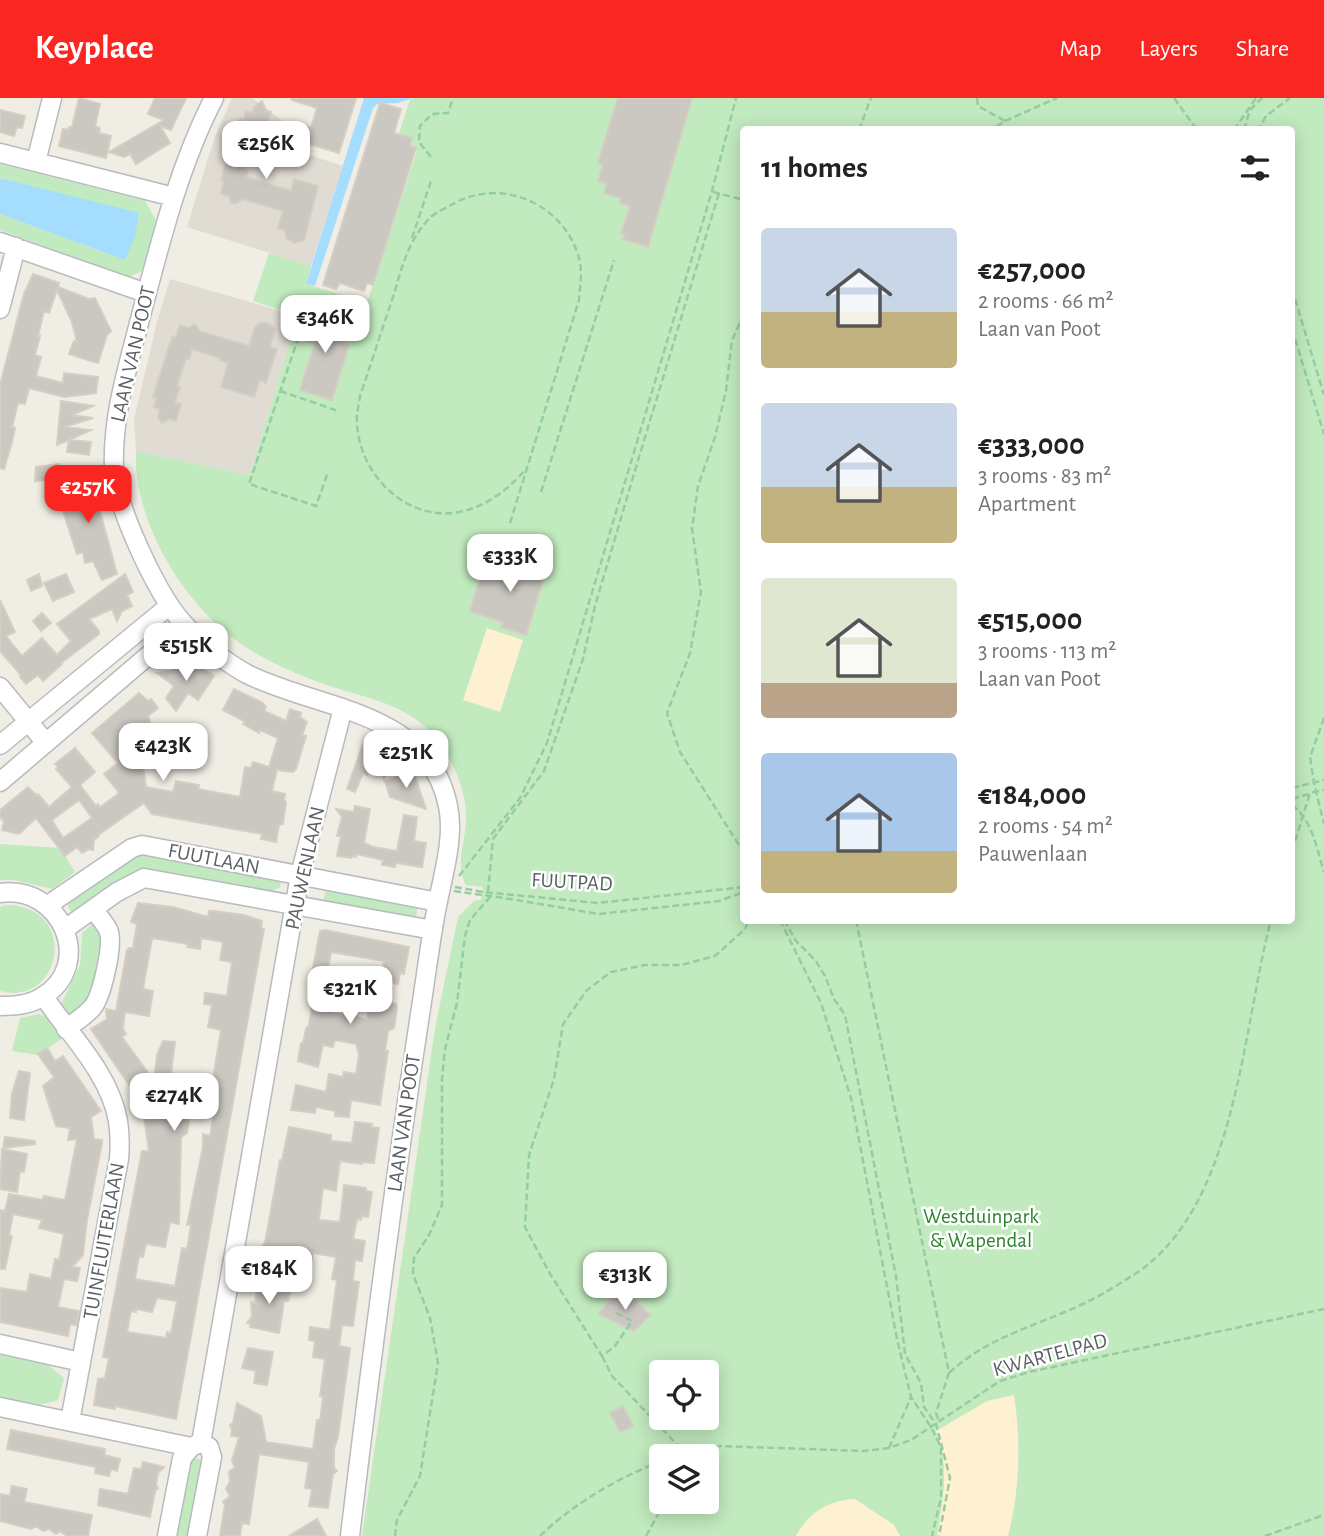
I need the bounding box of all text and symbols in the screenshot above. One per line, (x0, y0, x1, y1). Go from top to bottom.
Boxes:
text: Keyplace (35, 32, 154, 65)
text: Map (1059, 37, 1101, 61)
text: Layers (1139, 37, 1198, 61)
text: Share (1236, 37, 1289, 61)
pin: €256K (217, 122, 315, 181)
text: €256K (238, 132, 294, 155)
icon: filters (1236, 149, 1274, 187)
text: 11 homes (761, 153, 868, 183)
text: €257,000 (978, 255, 1086, 285)
icon: home (817, 256, 901, 340)
street label: LAAN VAN POOT (107, 284, 159, 424)
text: 2 rooms · 66 m² (978, 290, 1114, 313)
pin: €346K (276, 296, 374, 355)
text: €346K (297, 306, 353, 329)
text: Laan van Poot (978, 318, 1101, 341)
text: €333,000 (978, 430, 1085, 460)
icon: home (817, 431, 901, 515)
text: 3 rooms · 83 m² (978, 465, 1111, 488)
pin: €257K (39, 466, 137, 525)
text: €257K (61, 476, 115, 499)
text: Apartment (978, 493, 1076, 516)
pin: €333K (461, 534, 559, 594)
text: €333K (483, 545, 537, 568)
text: €515,000 (978, 605, 1083, 635)
icon: home (817, 606, 901, 690)
pin: €515K (137, 624, 235, 683)
text: €515K (160, 634, 212, 657)
text: 3 rooms · 113 m² (978, 640, 1116, 663)
text: Laan van Poot (978, 668, 1101, 691)
pin: €423K (114, 724, 212, 783)
pin: €251K (357, 730, 455, 790)
text: €423K (135, 734, 191, 757)
text: €251K (379, 741, 433, 764)
text: €184,000 (978, 780, 1086, 810)
icon: home (817, 781, 901, 865)
street label: PAUWENLAAN (282, 804, 328, 932)
text: 2 rooms · 54 m² (978, 815, 1113, 838)
street label: FUUTLAAN (166, 840, 262, 878)
text: Pauwenlaan (978, 843, 1088, 866)
street label: FUUTPAD (531, 869, 613, 895)
pin: €321K (301, 967, 399, 1026)
text: €321K (323, 977, 377, 1000)
street label: LAAN VAN POOT (384, 1053, 424, 1193)
pin: €274K (125, 1074, 223, 1133)
text: €274K (146, 1084, 202, 1107)
street label: TUINFLUITERLAAN (80, 1161, 128, 1321)
park label: Westduinpark & Wapendal (923, 1206, 1039, 1251)
pin: €184K (220, 1246, 318, 1306)
pin: €313K (576, 1252, 674, 1312)
text: €184K (241, 1257, 297, 1280)
text: €313K (599, 1263, 651, 1286)
street label: KWARTELPAD (991, 1330, 1109, 1380)
map controls (649, 1360, 719, 1514)
button: locate (649, 1360, 719, 1430)
button: layers (649, 1444, 719, 1514)

